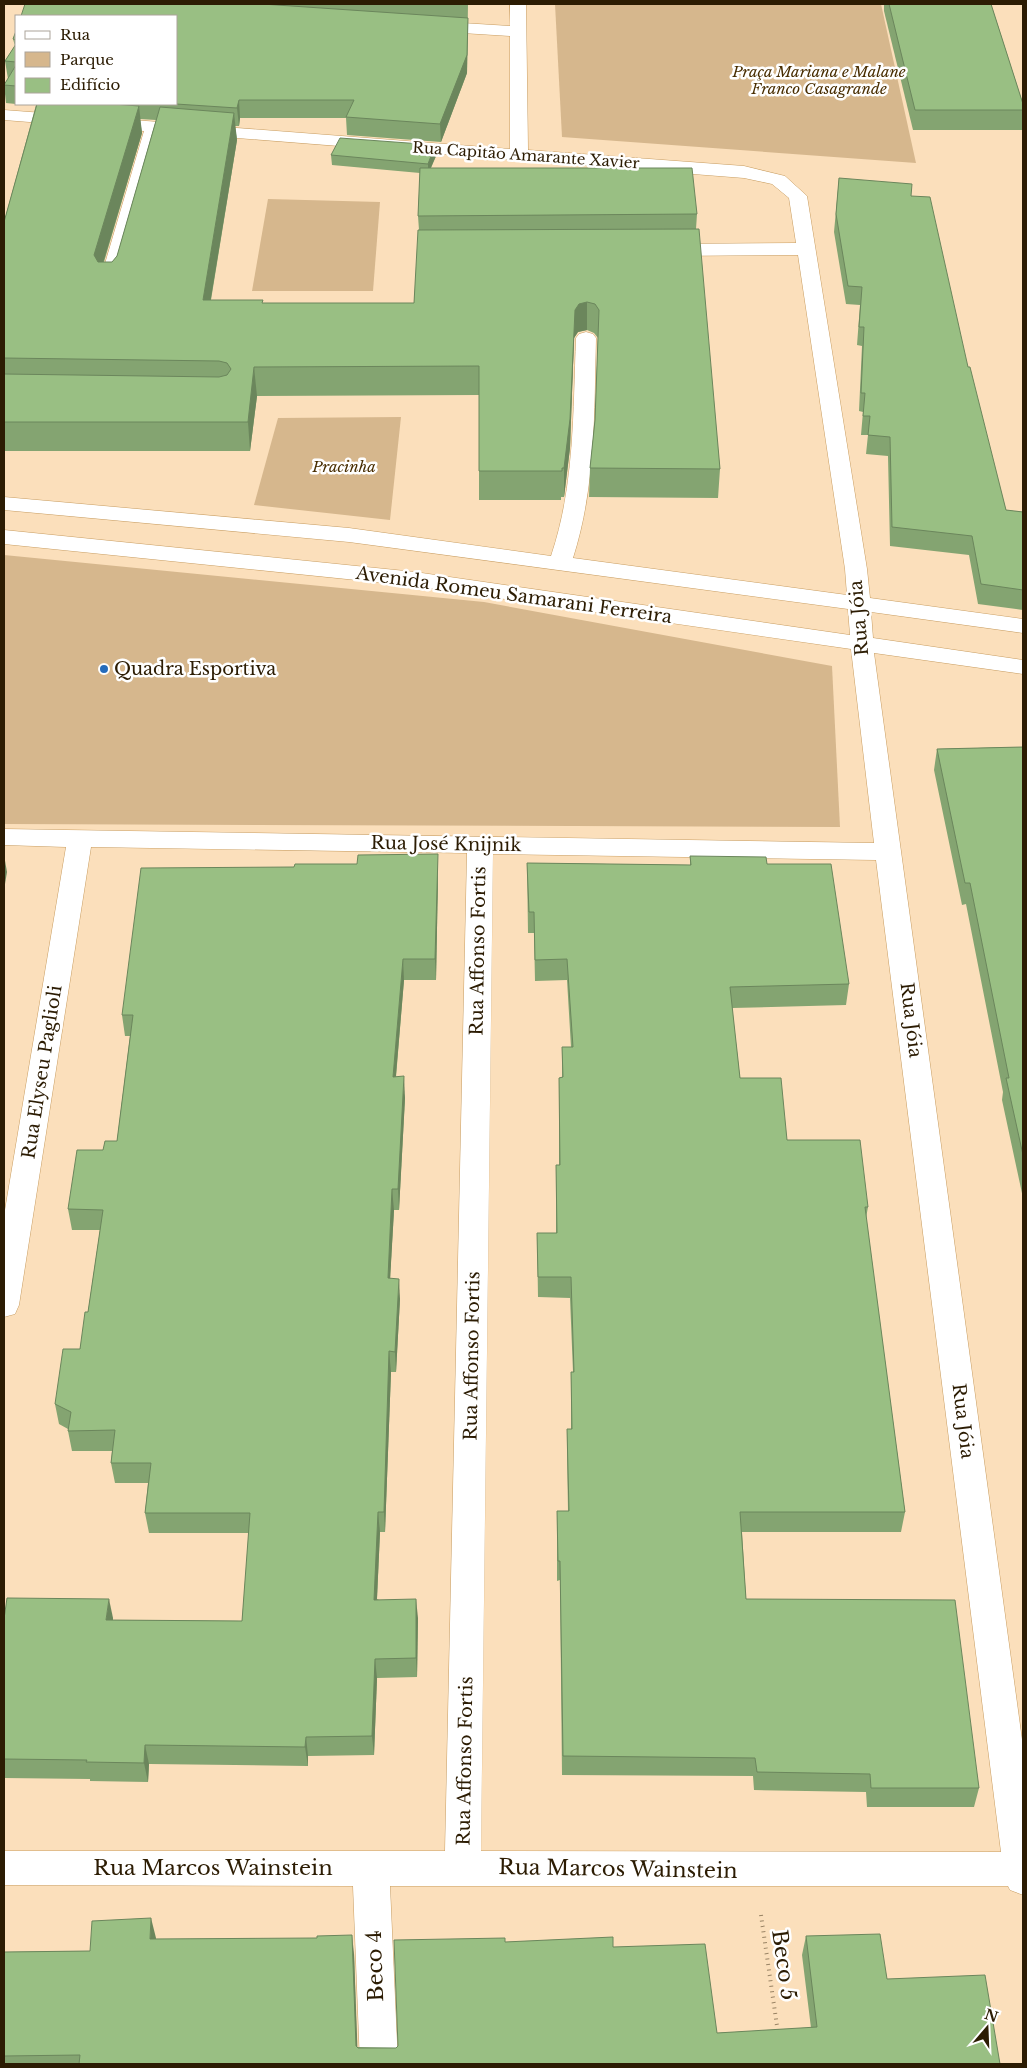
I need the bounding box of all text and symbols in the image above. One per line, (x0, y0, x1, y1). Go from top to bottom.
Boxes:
legend (15, 15, 178, 105)
text: Rua (60, 25, 91, 44)
text: Parque (60, 50, 114, 69)
park label: Praça Mariana e Malane Franco Casagrande (731, 62, 906, 98)
text: Edifício (60, 75, 121, 94)
street label: Rua Capitão Amarante Xavier (412, 138, 641, 172)
park label: Pracinha (311, 457, 376, 476)
street label: Avenida Romeu Samarani Ferreira (354, 562, 673, 628)
street label: Rua Jóia (845, 579, 873, 657)
place label: Quadra Esportiva (114, 658, 276, 680)
marker: Quadra Esportiva (98, 663, 110, 675)
street label: Rua José Knijnik (370, 832, 522, 856)
street label: Rua Affonso Fortis (466, 866, 490, 1036)
street label: Rua Jóia (895, 981, 927, 1059)
street label: Rua Elyseu Paglioli (17, 984, 67, 1160)
street label: Rua Affonso Fortis (460, 1271, 484, 1441)
street label: Rua Jóia (947, 1382, 979, 1460)
street label: Rua Affonso Fortis (453, 1676, 477, 1846)
street label: Rua Marcos Wainstein (498, 1854, 738, 1884)
street label: Rua Marcos Wainstein (93, 1855, 333, 1881)
street label: Beco 5 (766, 1928, 802, 2002)
street label: Beco 4 (361, 1930, 389, 2002)
north arrow (962, 2003, 1012, 2053)
text: N (982, 2005, 1000, 2026)

